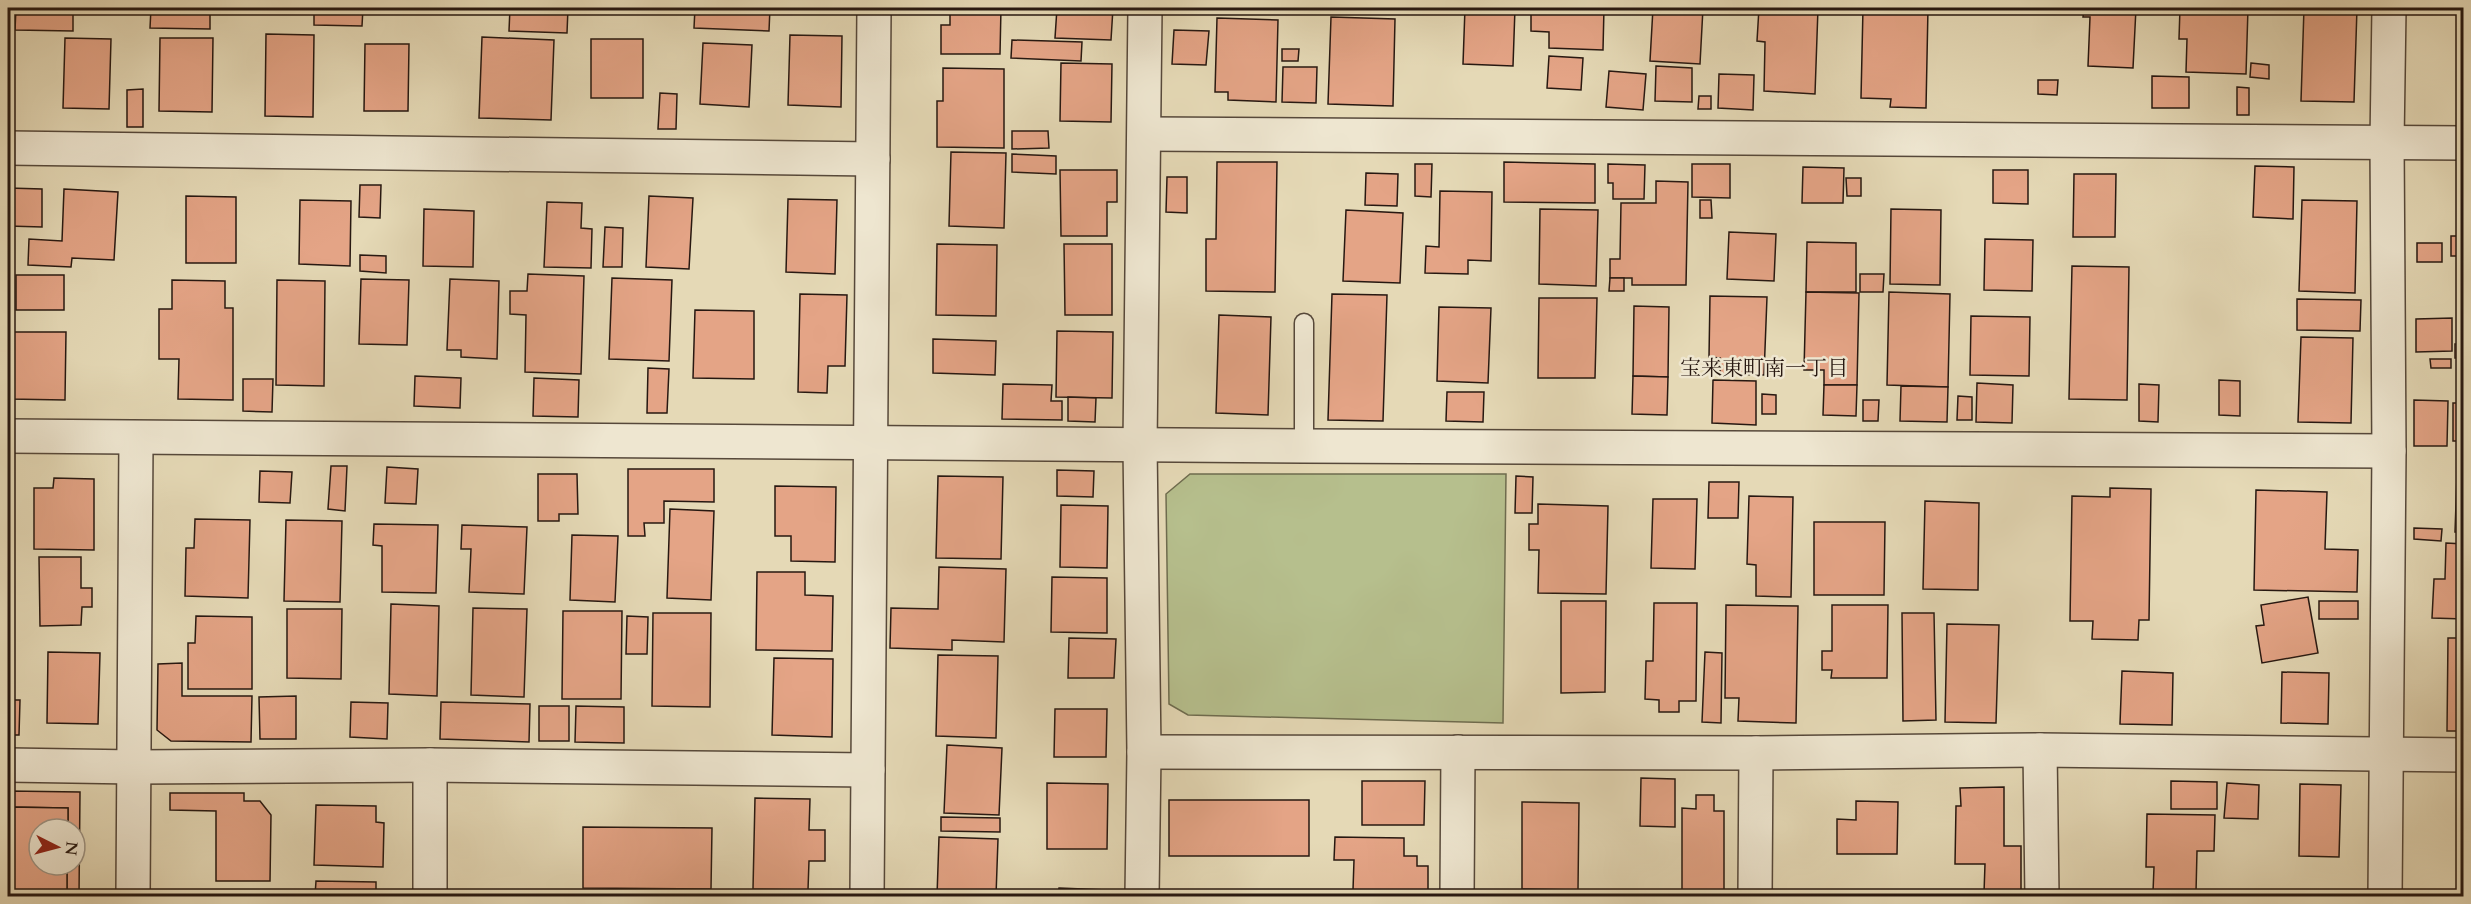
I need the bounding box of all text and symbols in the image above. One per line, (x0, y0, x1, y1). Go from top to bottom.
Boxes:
district label: 宝来東町南一丁目 (1680, 354, 1848, 383)
north arrow (27, 817, 87, 877)
text: N (59, 840, 83, 857)

